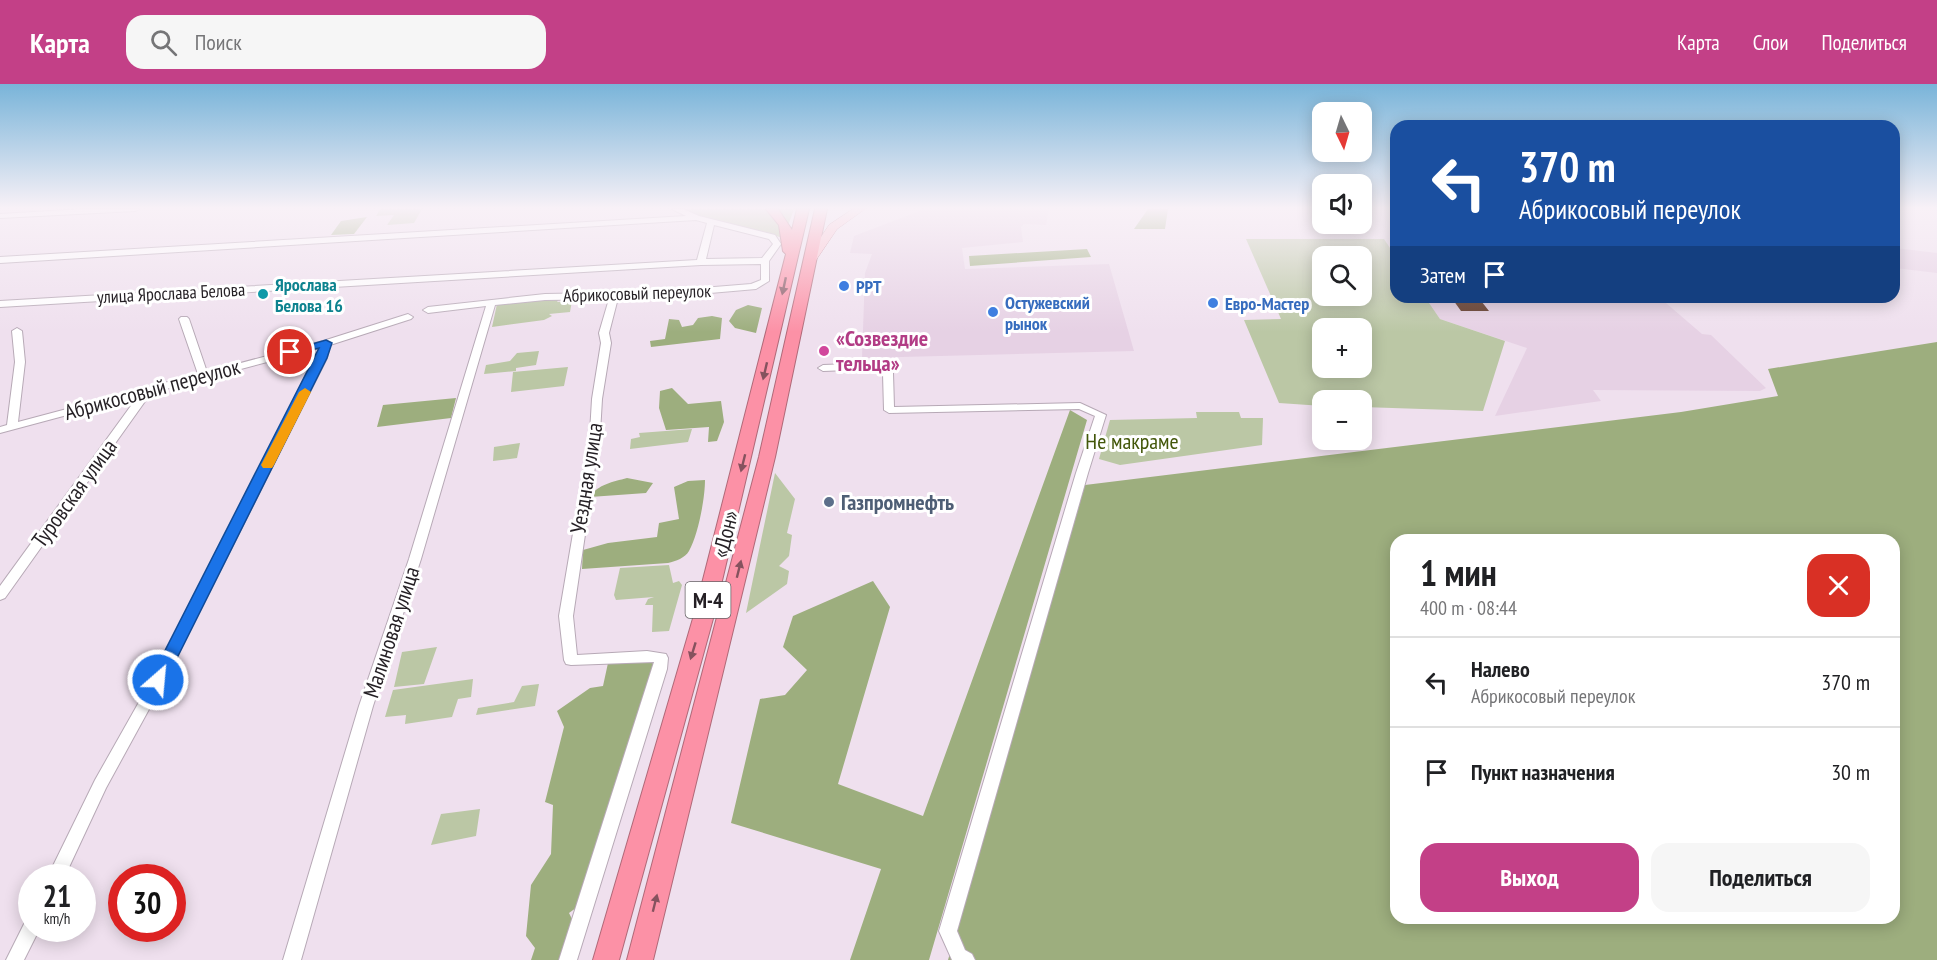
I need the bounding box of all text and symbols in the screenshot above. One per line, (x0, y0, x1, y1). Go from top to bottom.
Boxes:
search box (126, 15, 546, 69)
text: Карта (30, 24, 90, 61)
icon: search (147, 26, 180, 59)
text: Поиск (195, 28, 242, 56)
text: Карта (1677, 29, 1720, 56)
text: Слои (1753, 29, 1788, 56)
text: Поделиться (1821, 29, 1907, 56)
north arrow (1312, 102, 1372, 162)
map controls (1312, 102, 1372, 450)
text: 370 m (1519, 139, 1616, 194)
icon: left (1420, 144, 1498, 222)
button: sound (1312, 174, 1372, 234)
text: Абрикосовый переулок (1519, 192, 1741, 226)
button: search (1312, 246, 1372, 306)
icon: arrive (1478, 258, 1511, 291)
text: Затем (1420, 261, 1466, 289)
place label: Ярослава Белова 16 (275, 273, 343, 317)
place label: РРТ (856, 275, 882, 298)
one-way arrow (778, 277, 788, 296)
street label: улица Ярослава Белова (96, 278, 246, 308)
street label: Абрикосовый переулок (563, 279, 711, 307)
marker: РРТ (837, 279, 851, 293)
marker: Ярослава Белова 16 (256, 287, 270, 301)
place label: Остужевский рынок (1005, 291, 1090, 335)
place label: Евро-Мастер (1225, 292, 1309, 315)
marker: Евро-Мастер (1206, 296, 1220, 310)
marker: Остужевский рынок (986, 305, 1000, 319)
button: + (1312, 318, 1372, 378)
place label: «Созвездие тельца» (836, 324, 928, 377)
pin (264, 326, 315, 377)
icon: arrive (273, 335, 306, 368)
marker: «Созвездие тельца» (817, 344, 831, 358)
street label: Абрикосовый переулок (61, 352, 243, 426)
one-way arrow (760, 362, 770, 380)
button: − (1312, 390, 1372, 450)
street label: Уездная улица (563, 421, 609, 535)
park label: Не макраме (1085, 427, 1179, 455)
street label: Туровская улица (25, 433, 123, 553)
one-way arrow (737, 454, 747, 472)
place label: Газпромнефть (841, 488, 954, 516)
marker: Газпромнефть (822, 495, 836, 509)
street label: «Дон» (706, 508, 744, 560)
text: 1 мин (1420, 549, 1497, 596)
button: close (1807, 554, 1870, 617)
one-way arrow (735, 560, 745, 578)
street label: Малиновая улица (357, 563, 425, 701)
road number: М-4 (686, 582, 730, 618)
text: 400 m · 08:44 (1420, 595, 1517, 621)
one-way arrow (688, 642, 697, 660)
position arrow (126, 648, 190, 712)
text: Налево (1471, 655, 1530, 683)
icon: left (1420, 666, 1453, 699)
text: 370 m (1821, 668, 1870, 696)
text: Абрикосовый переулок (1471, 683, 1635, 709)
icon: arrive (1420, 756, 1453, 789)
text: Пункт назначения (1471, 758, 1615, 786)
text: 30 m (1831, 758, 1870, 786)
button: Выход (1420, 843, 1639, 912)
button: Поделиться (1651, 843, 1870, 912)
speed limit sign: 30 (108, 864, 186, 942)
text: 21 (43, 876, 71, 915)
one-way arrow (650, 894, 660, 912)
text: km/h (44, 909, 70, 928)

